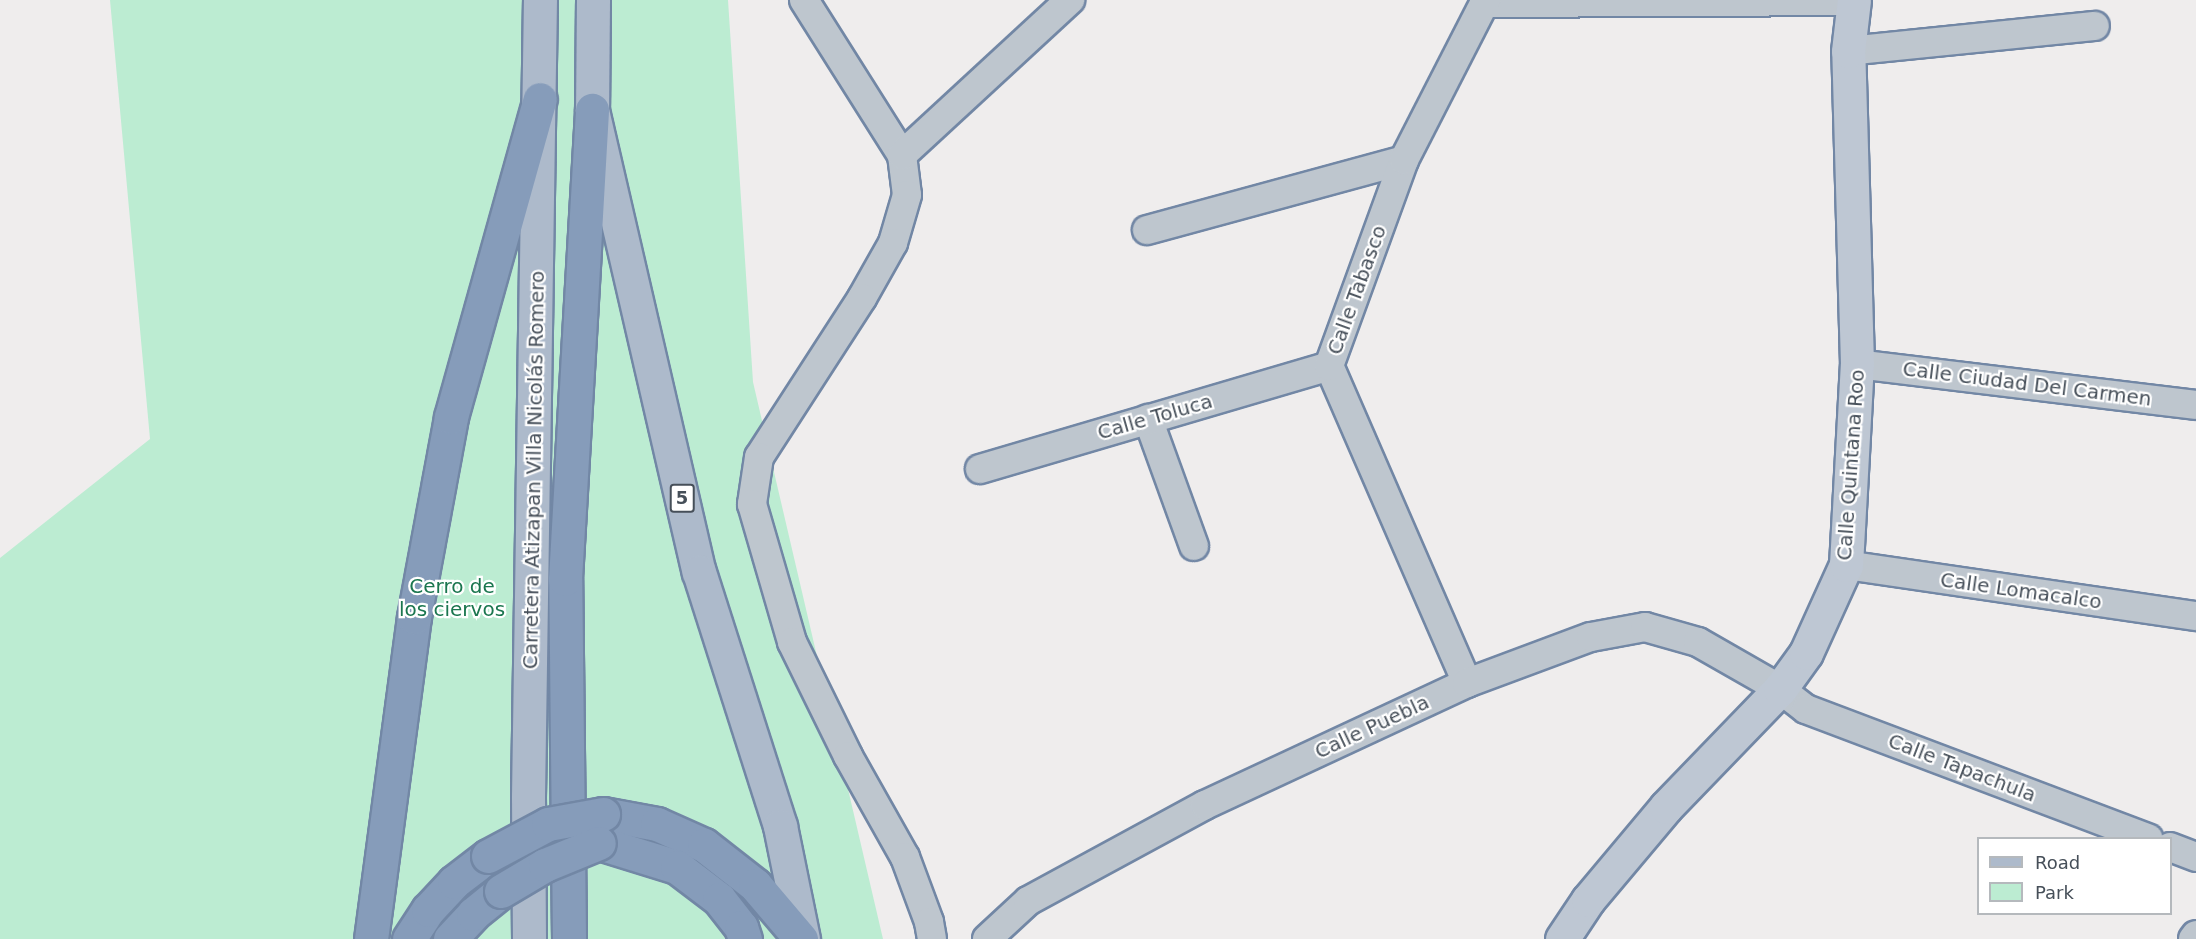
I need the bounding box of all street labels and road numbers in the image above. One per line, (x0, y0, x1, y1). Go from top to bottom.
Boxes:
street label: Calle Tabasco (1323, 222, 1391, 358)
street label: Carretera Atizapan Villa Nicolás Romero (519, 271, 549, 669)
street label: Calle Ciudad Del Carmen (1901, 357, 2153, 411)
street label: Calle Quintana Roo (1832, 369, 1870, 561)
street label: Calle Toluca (1095, 389, 1215, 445)
road number: 5 (668, 483, 696, 513)
street label: Calle Lomacalco (1939, 568, 2103, 614)
street label: Calle Puebla (1311, 690, 1433, 764)
street label: Calle Tapachula (1885, 729, 2039, 807)

